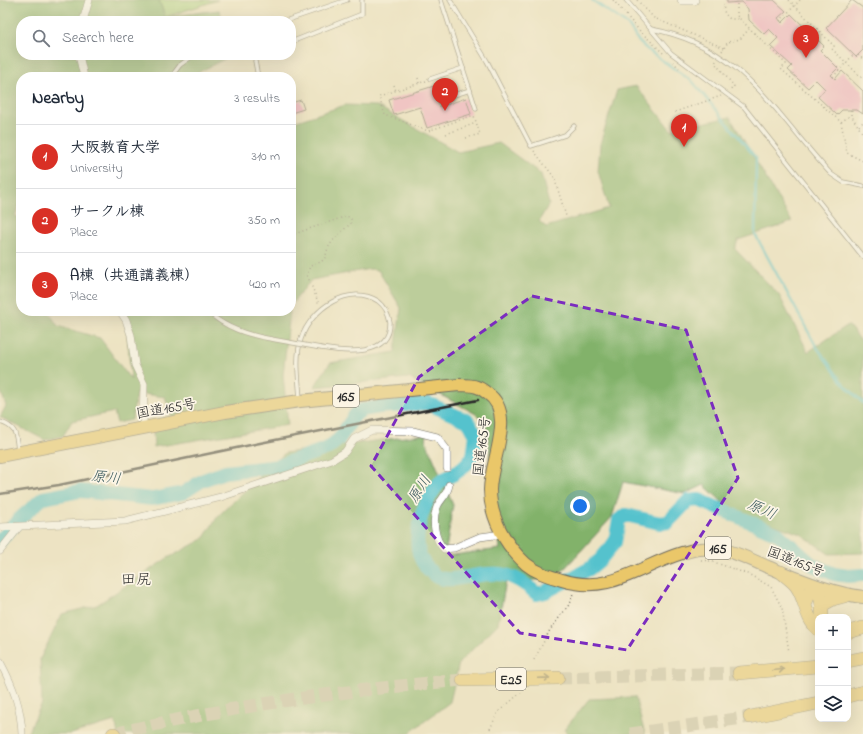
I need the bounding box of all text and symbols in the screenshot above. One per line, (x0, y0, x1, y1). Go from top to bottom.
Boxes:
search box (16, 16, 296, 60)
pin: 3 (793, 25, 819, 58)
icon: search (30, 27, 52, 49)
text: Search here (62, 27, 134, 49)
pin: 2 (432, 78, 458, 111)
text: Nearby (32, 86, 84, 111)
text: 3 results (234, 89, 280, 108)
pin: 1 (671, 114, 697, 147)
text: 大阪教育大学 (70, 137, 160, 159)
text: 1 (43, 147, 47, 166)
text: 310 m (252, 147, 280, 166)
text: University (70, 159, 123, 178)
text: サークル棟 (70, 201, 144, 223)
text: 2 (42, 211, 48, 230)
text: 350 m (248, 211, 280, 230)
text: Place (70, 223, 98, 242)
text: A棟（共通講義棟） (70, 265, 199, 287)
text: 3 (42, 275, 48, 294)
text: 420 m (249, 275, 280, 294)
text: Place (70, 287, 98, 306)
road number: 165 (333, 385, 359, 407)
street label: 国道165号 (135, 394, 198, 425)
street label: 国道165号 (468, 415, 497, 478)
water label: 原川 (90, 465, 122, 491)
water label: 原川 (403, 471, 437, 508)
water label: 原川 (743, 494, 780, 526)
your location (570, 496, 590, 516)
road number: 165 (705, 537, 731, 559)
street label: 国道165号 (763, 542, 828, 583)
district label: 田尻 (121, 569, 151, 591)
map controls (815, 614, 851, 722)
button: + (815, 614, 851, 650)
button: − (815, 650, 851, 686)
one-way arrow (771, 666, 784, 674)
road number: E25 (496, 668, 526, 690)
one-way arrow (537, 674, 550, 682)
button: layers (815, 686, 851, 722)

